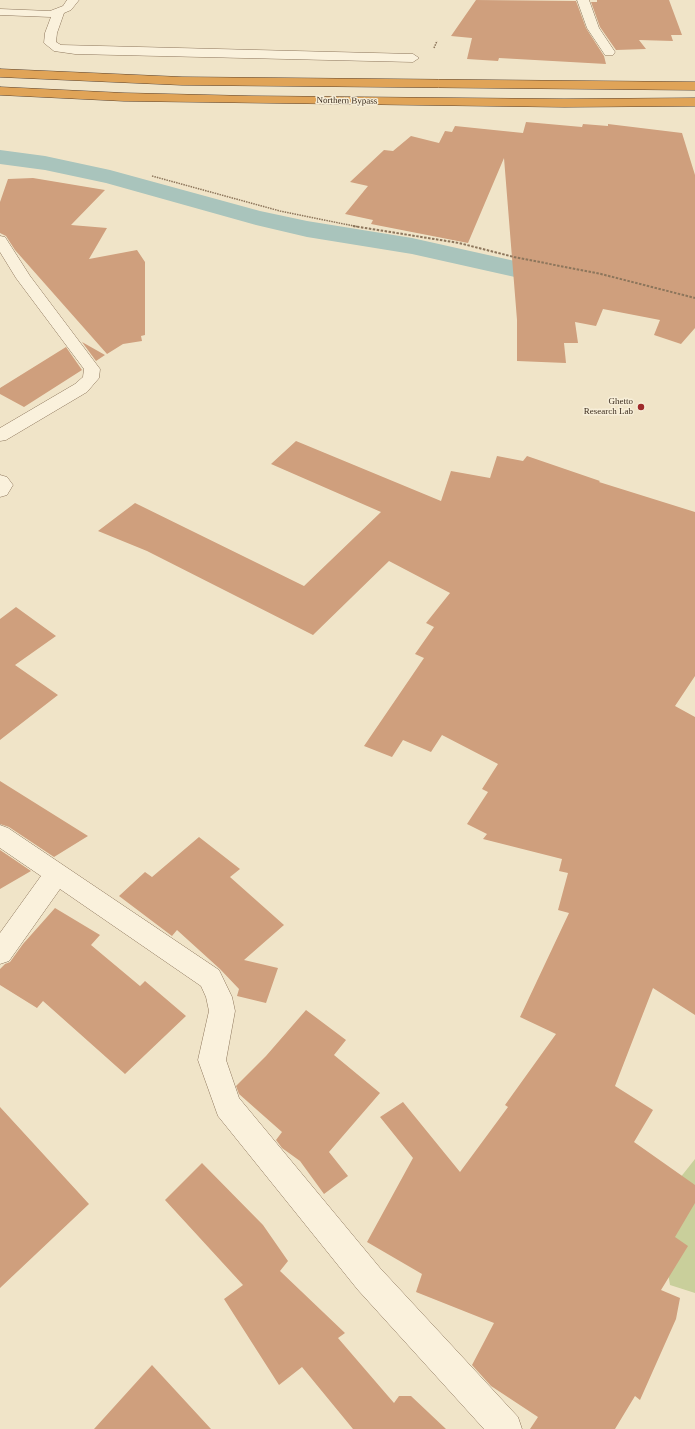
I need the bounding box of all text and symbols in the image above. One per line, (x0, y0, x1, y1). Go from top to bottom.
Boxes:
street label: Northern Bypass (317, 95, 377, 107)
place label: Ghetto Research Lab (584, 397, 633, 418)
marker: Ghetto Research Lab (636, 402, 646, 412)

